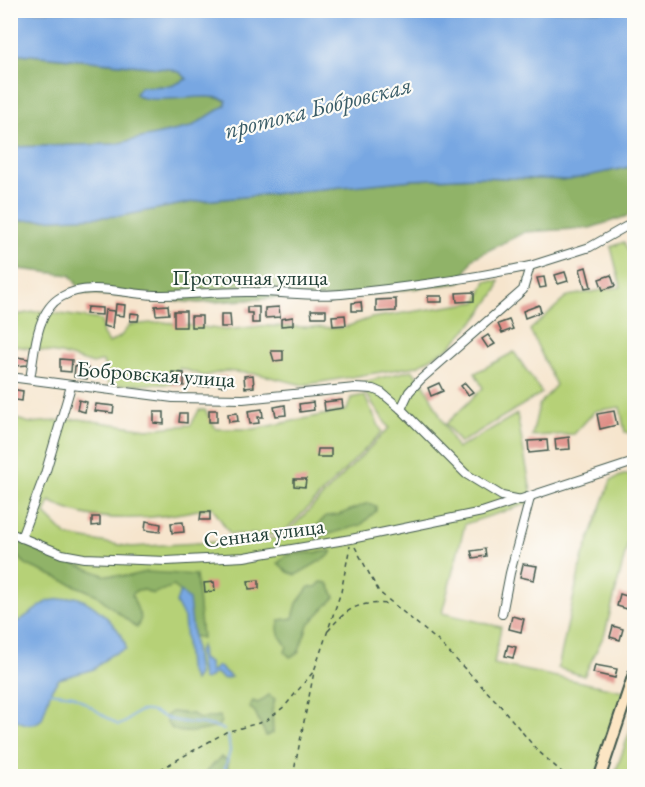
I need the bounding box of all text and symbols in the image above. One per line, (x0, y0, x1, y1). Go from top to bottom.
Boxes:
water label: протока Бобровская (221, 69, 415, 145)
street label: Проточная улица (172, 263, 328, 292)
street label: Бобровская улица (76, 354, 237, 394)
street label: Сенная улица (202, 511, 326, 555)

